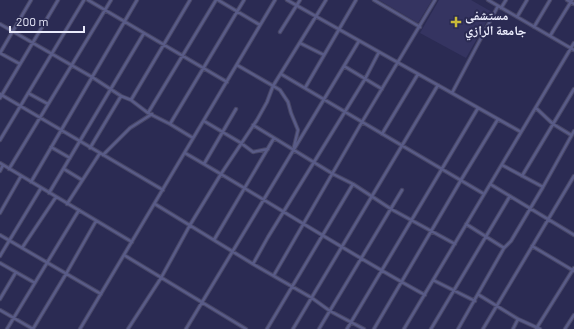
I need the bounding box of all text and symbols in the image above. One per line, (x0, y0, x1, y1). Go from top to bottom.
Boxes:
place label: مستشفى جامعة الرازي (465, 7, 526, 41)
scale bar (10, 8, 84, 34)
text: 200 m (16, 14, 48, 28)
marker: مستشفى جامعة الرازي (450, 16, 462, 28)

